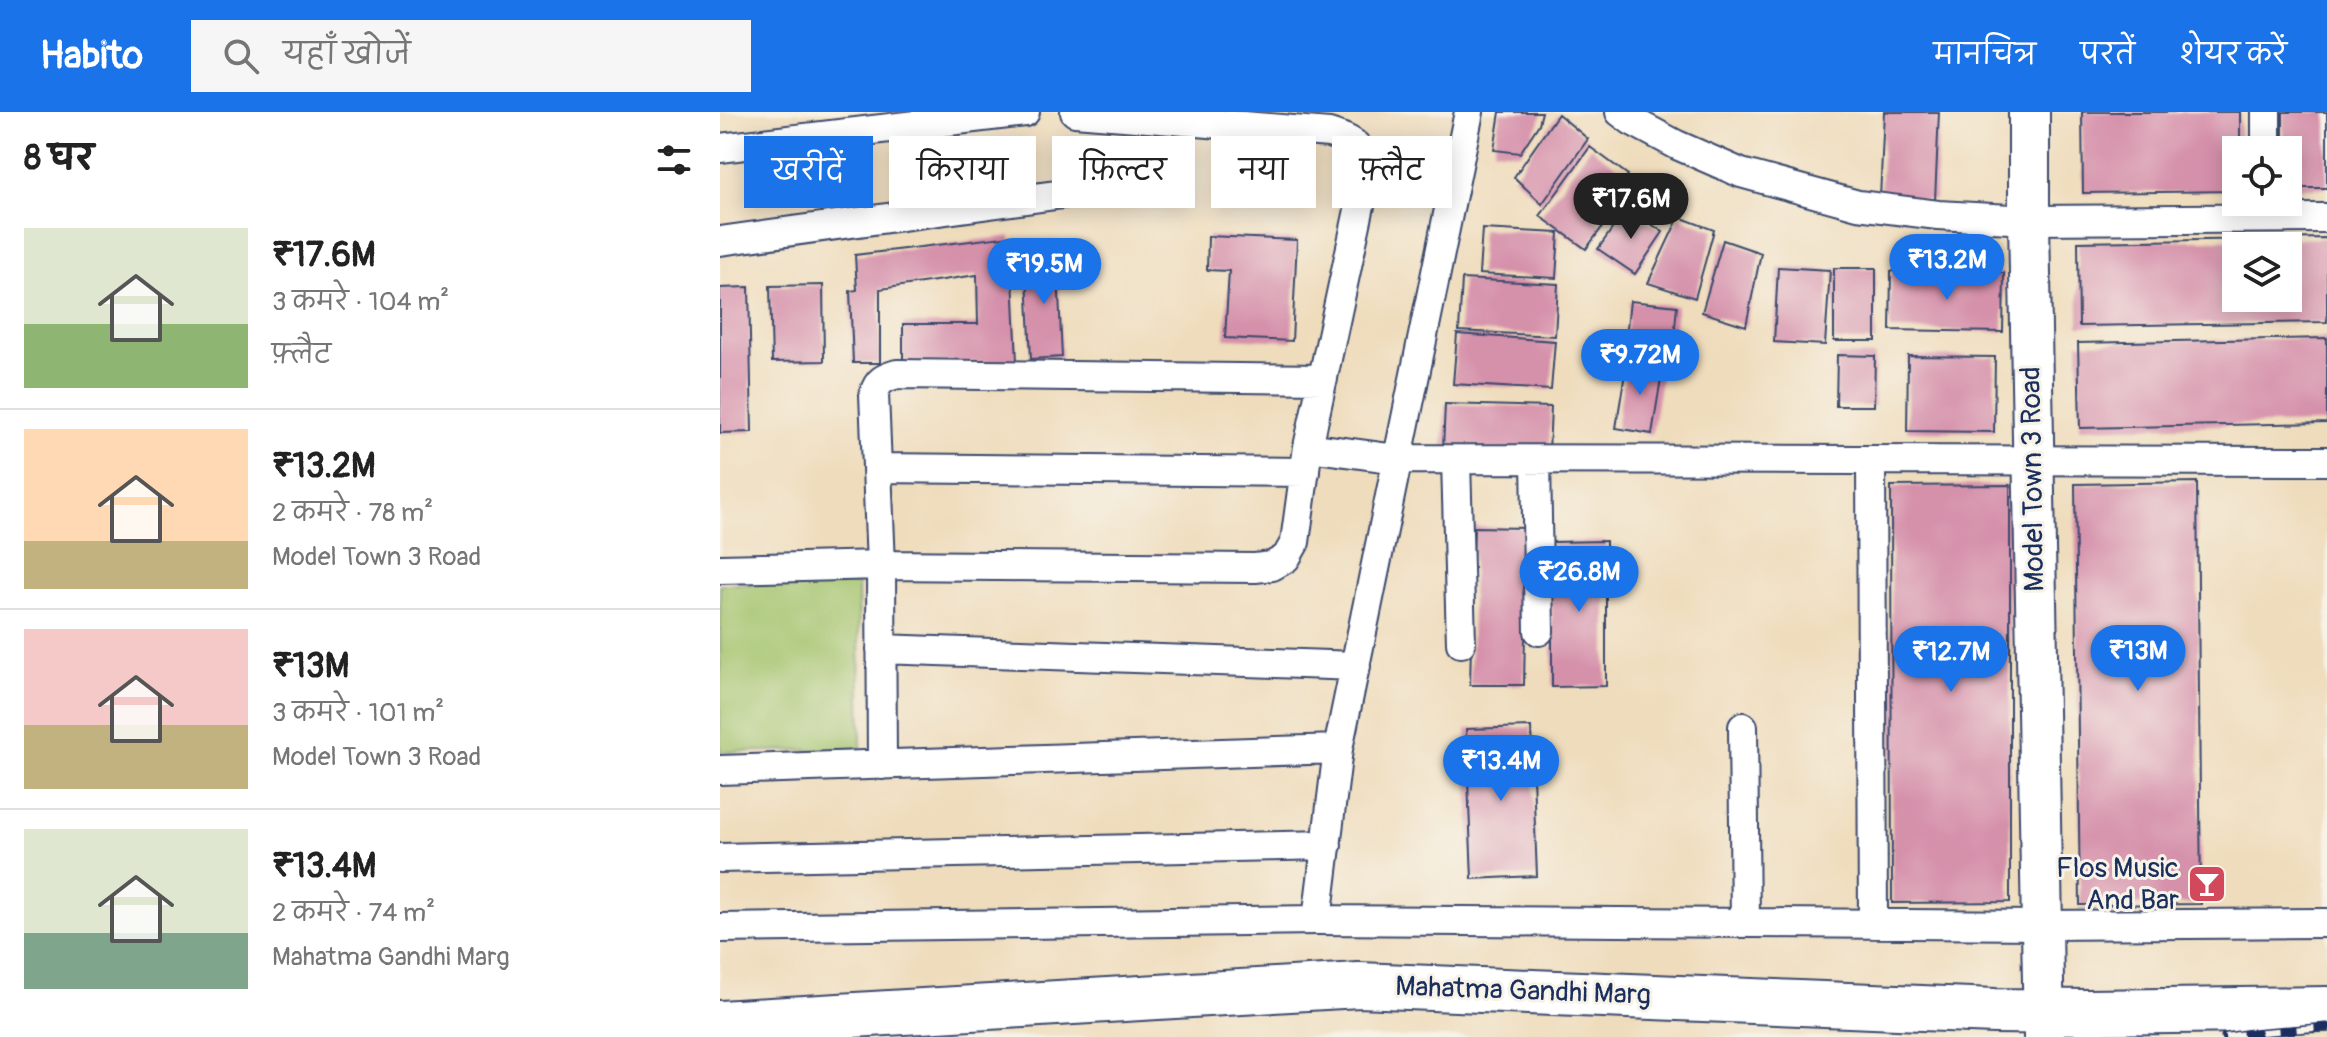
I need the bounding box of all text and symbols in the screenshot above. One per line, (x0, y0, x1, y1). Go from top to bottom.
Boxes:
search box (191, 20, 751, 92)
text: Habito (40, 32, 143, 80)
icon: search (219, 34, 263, 78)
text: यहाँ खोजें (283, 36, 411, 73)
text: मानचित्र (1933, 38, 2036, 73)
text: परतें (2080, 38, 2135, 73)
text: शेयर करें (2179, 38, 2287, 73)
chip: खरीदें (744, 136, 873, 208)
chip: किराया (889, 136, 1036, 208)
chip: फ़िल्टर (1052, 136, 1195, 208)
chip: नया (1211, 136, 1316, 208)
chip: फ़्लैट (1332, 136, 1452, 208)
map controls (2222, 136, 2302, 312)
button: locate (2222, 136, 2302, 216)
text: 8 घर (24, 137, 94, 180)
icon: filters (652, 138, 696, 182)
pin: ₹17.6M (1566, 173, 1696, 241)
text: ₹17.6M (1591, 183, 1671, 215)
button: layers (2222, 232, 2302, 312)
text: ₹17.6M (272, 234, 375, 277)
pin: ₹13.2M (1882, 234, 2012, 302)
pin: ₹19.5M (979, 238, 1109, 306)
text: ₹13.2M (1907, 244, 1987, 276)
text: ₹19.5M (1005, 248, 1083, 280)
icon: home (88, 260, 184, 356)
text: 3 कमरे · 104 m² (272, 286, 449, 318)
pin: ₹9.72M (1575, 329, 1705, 397)
text: फ़्लैट (272, 339, 331, 371)
text: ₹9.72M (1599, 339, 1681, 371)
street label: Model Town 3 Road (2014, 366, 2052, 592)
text: ₹13.2M (272, 445, 376, 488)
icon: home (88, 461, 184, 557)
text: 2 कमरे · 78 m² (272, 497, 433, 529)
text: Model Town 3 Road (272, 541, 481, 573)
pin: ₹26.8M (1514, 546, 1644, 614)
text: ₹26.8M (1538, 556, 1620, 588)
pin: ₹13M (2091, 625, 2185, 693)
pin: ₹12.7M (1886, 626, 2016, 694)
text: ₹13M (2109, 635, 2168, 667)
text: ₹12.7M (1912, 636, 1990, 668)
text: ₹13M (272, 645, 349, 688)
icon: home (88, 661, 184, 757)
text: 3 कमरे · 101 m² (272, 697, 444, 729)
pin: ₹13.4M (1436, 735, 1566, 803)
text: Model Town 3 Road (272, 741, 481, 773)
text: ₹13.4M (1461, 745, 1541, 777)
text: ₹13.4M (272, 845, 376, 888)
place label: Flos Music And Bar (2056, 851, 2179, 918)
icon: home (88, 861, 184, 957)
bar icon: Flos Music And Bar (2186, 863, 2228, 905)
text: 2 कमरे · 74 m² (272, 897, 435, 929)
text: Mahatma Gandhi Marg (272, 941, 510, 973)
street label: Mahatma Gandhi Marg (1395, 969, 1651, 1013)

